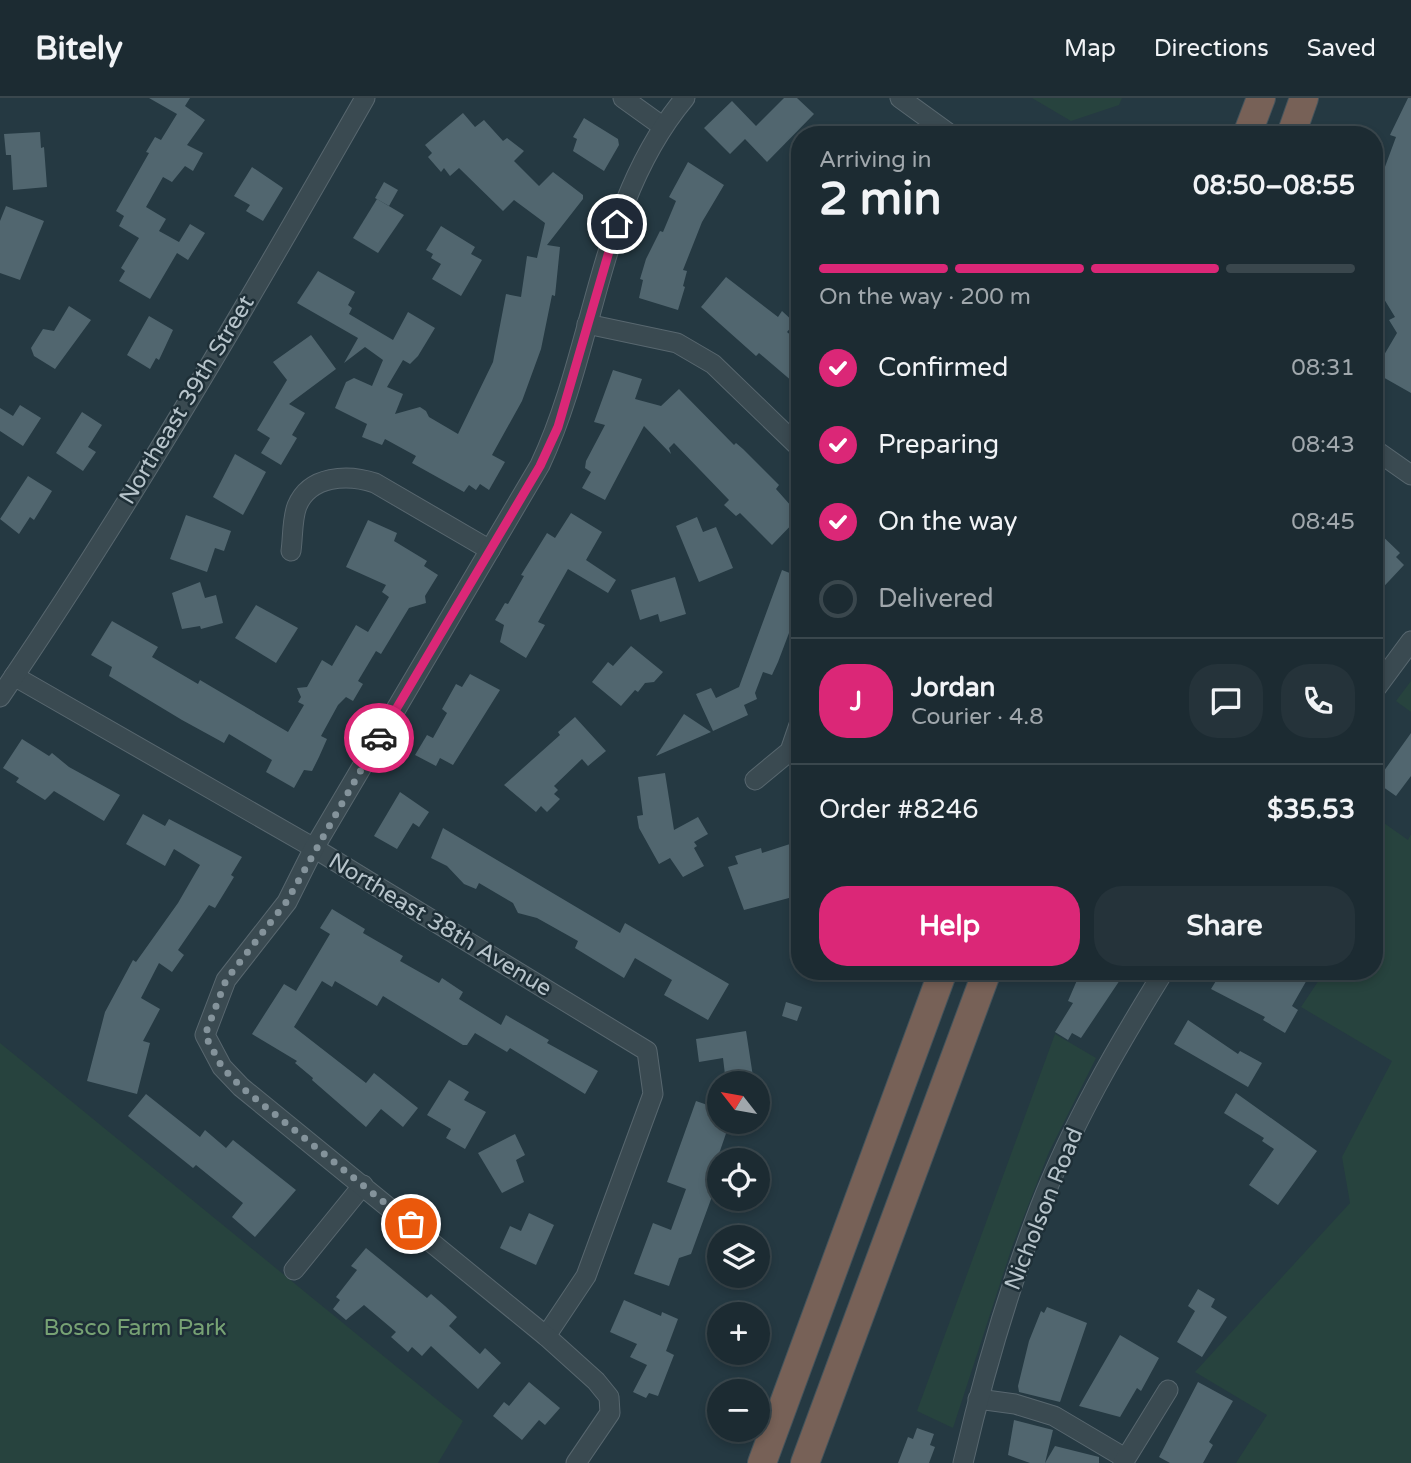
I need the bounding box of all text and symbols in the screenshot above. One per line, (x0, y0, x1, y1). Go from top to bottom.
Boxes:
text: Bitely (35, 29, 123, 68)
text: Map (1064, 34, 1116, 63)
text: Directions (1154, 34, 1269, 63)
text: Saved (1307, 34, 1376, 63)
text: Arriving in (819, 146, 932, 174)
text: 08:50–08:55 (1193, 170, 1355, 201)
text: 2 min (819, 172, 942, 227)
pin (587, 194, 647, 254)
icon: home (598, 205, 636, 243)
text: On the way · 200 m (819, 283, 1031, 311)
street label: Northeast 39th Street (114, 290, 261, 510)
icon: check (819, 349, 857, 387)
text: Confirmed (878, 352, 1008, 383)
text: 08:31 (1291, 354, 1355, 382)
icon: check (819, 426, 857, 464)
text: Preparing (878, 429, 999, 460)
text: 08:43 (1291, 431, 1355, 459)
icon: check (819, 503, 857, 541)
text: On the way (878, 506, 1018, 537)
text: 08:45 (1291, 508, 1355, 536)
text: Delivered (878, 583, 994, 614)
button: chat (1189, 664, 1263, 738)
button: phone (1281, 664, 1355, 738)
text: Jordan (911, 672, 995, 703)
text: J (850, 686, 862, 717)
courier (344, 703, 414, 773)
text: Courier · 4.8 (911, 703, 1044, 731)
icon: car (360, 719, 398, 757)
text: Order #8246 (819, 794, 979, 825)
text: $35.53 (1267, 794, 1355, 825)
street label: Northeast 38th Avenue (323, 847, 557, 1003)
button: Help (819, 886, 1080, 966)
button: Share (1094, 886, 1355, 966)
north arrow (707, 1071, 770, 1134)
map controls (707, 1071, 770, 1442)
street label: Nicholson Road (999, 1124, 1089, 1294)
button: locate (707, 1148, 770, 1211)
pin (381, 1194, 441, 1254)
icon: bag (392, 1205, 430, 1243)
button: layers (707, 1225, 770, 1288)
button: + (707, 1302, 770, 1365)
park label: Bosco Farm Park (43, 1314, 227, 1342)
button: − (707, 1379, 770, 1442)

